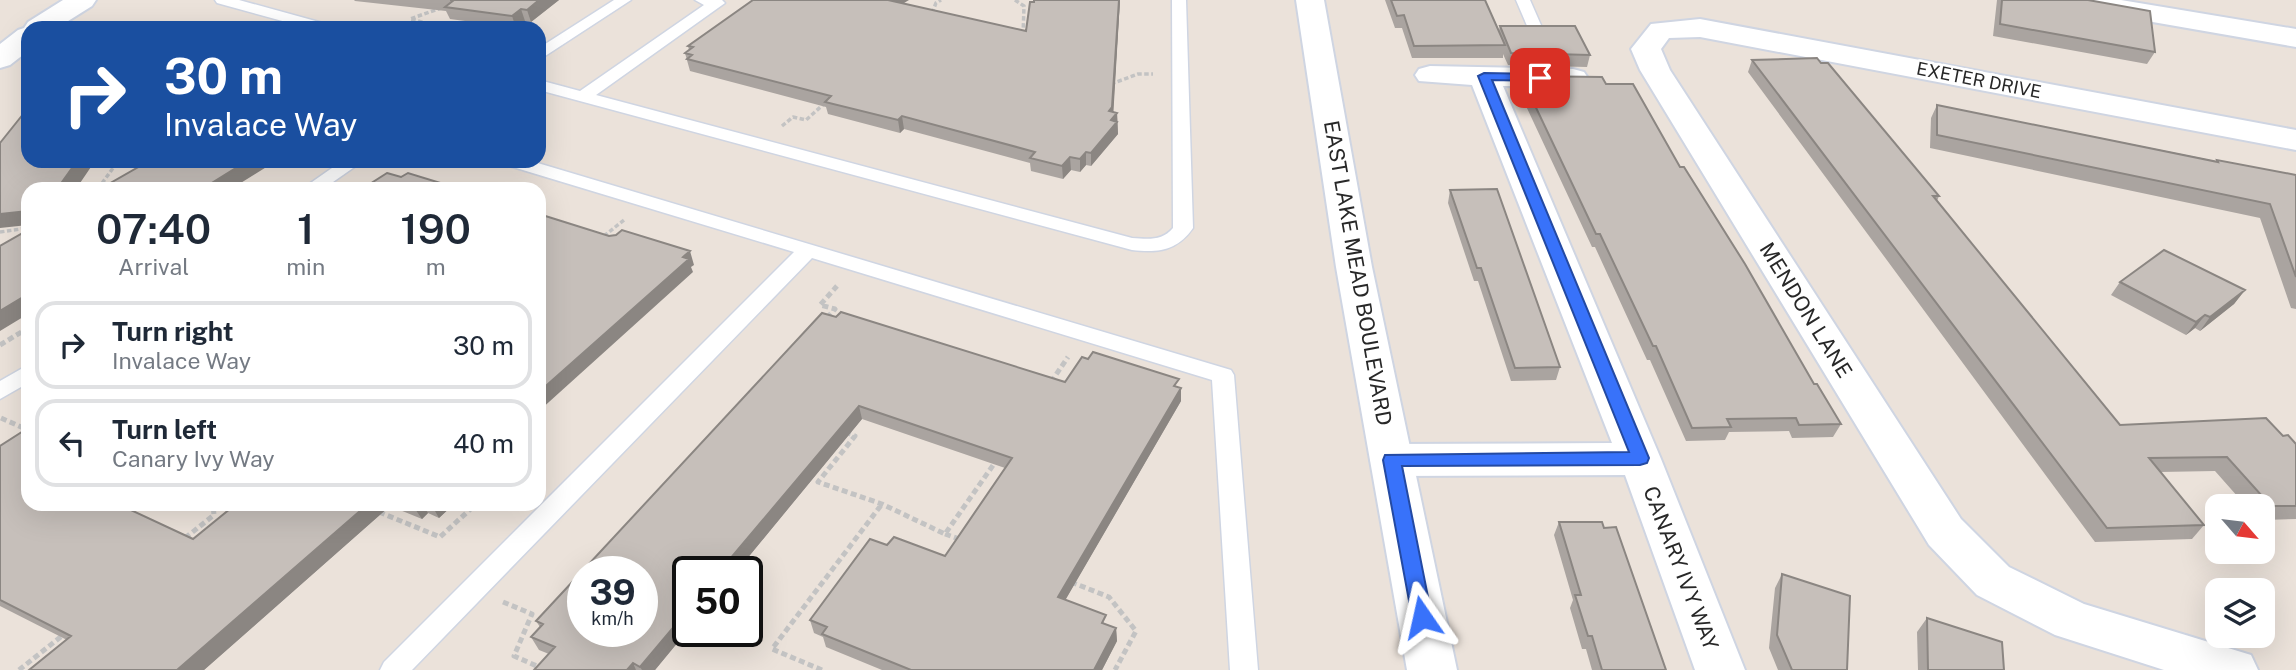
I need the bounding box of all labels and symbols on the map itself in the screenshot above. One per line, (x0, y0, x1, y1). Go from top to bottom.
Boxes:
pin (1510, 48, 1570, 108)
street label: EXETER DRIVE (1915, 58, 2043, 102)
street label: EAST LAKE MEAD BOULEVARD (1319, 119, 1397, 427)
street label: MENDON LANE (1754, 238, 1858, 382)
street label: CANARY IVY WAY (1638, 483, 1724, 654)
north arrow (2205, 494, 2275, 564)
speed limit sign: 50 (672, 556, 763, 647)
position arrow (1385, 580, 1459, 654)

